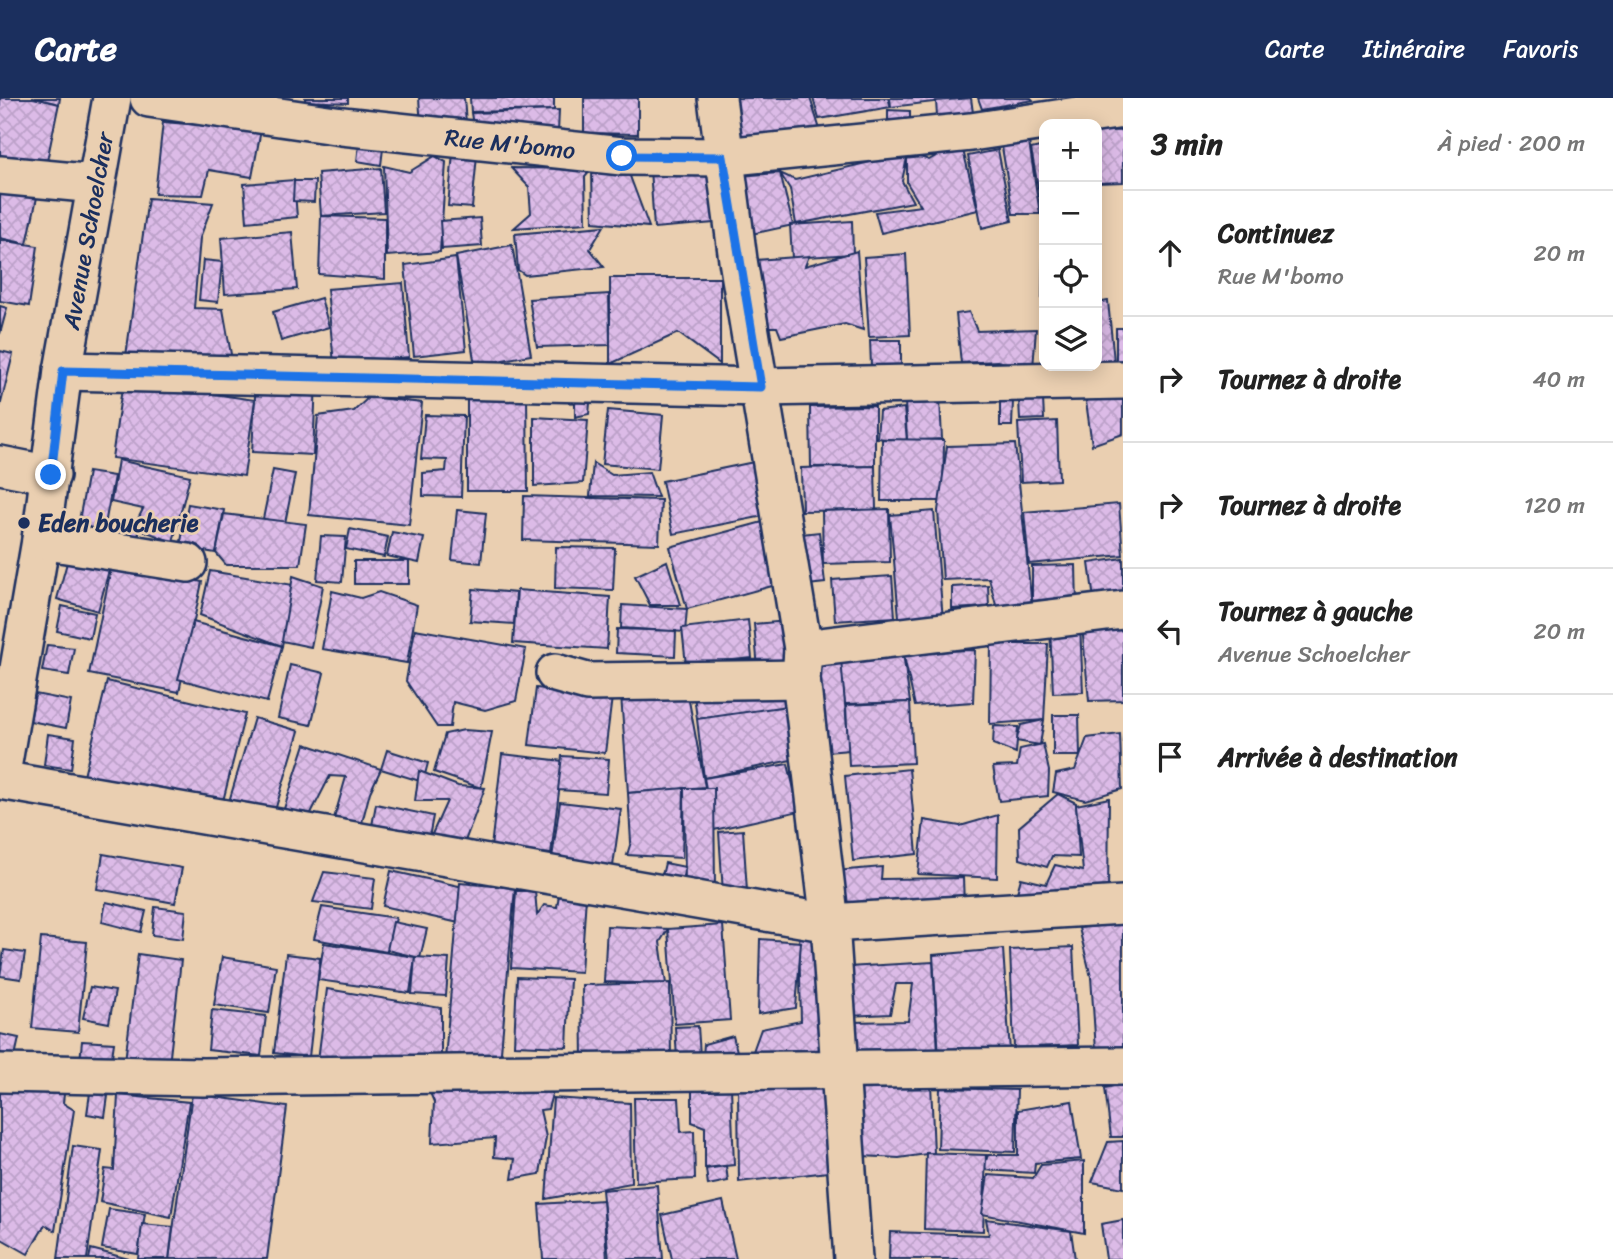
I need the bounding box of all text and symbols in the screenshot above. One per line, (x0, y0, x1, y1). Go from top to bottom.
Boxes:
text: Carte (35, 20, 117, 78)
text: Carte (1265, 28, 1325, 70)
text: Itinéraire (1363, 28, 1465, 70)
text: Favoris (1503, 28, 1578, 70)
street label: Rue M'bomo (443, 116, 577, 172)
text: 3 min (1151, 117, 1223, 171)
map controls (1039, 119, 1102, 371)
button: + (1039, 119, 1102, 182)
text: À pied · 200 m (1437, 123, 1585, 164)
street label: Avenue Schoelcher (50, 127, 126, 334)
route start (606, 140, 637, 171)
button: − (1039, 182, 1102, 245)
text: Continuez (1218, 210, 1334, 256)
text: 20 m (1534, 233, 1585, 274)
icon: ahead (1151, 234, 1189, 272)
button: locate (1039, 245, 1102, 308)
text: Rue M'bomo (1218, 256, 1344, 297)
button: layers (1039, 308, 1102, 371)
text: Tournez à droite (1218, 356, 1401, 402)
text: 40 m (1532, 359, 1585, 400)
icon: right (1151, 360, 1189, 398)
route end (35, 459, 66, 490)
text: Tournez à droite (1218, 482, 1401, 528)
text: 120 m (1524, 485, 1585, 526)
icon: right (1151, 486, 1189, 524)
place label: Eden boucherie (38, 502, 199, 544)
marker: Eden boucherie (16, 515, 32, 531)
text: Tournez à gauche (1218, 588, 1413, 634)
text: 20 m (1534, 611, 1585, 652)
icon: left (1151, 612, 1189, 650)
text: Avenue Schoelcher (1218, 634, 1409, 675)
text: Arrivée à destination (1218, 734, 1458, 780)
icon: arrive (1151, 738, 1189, 776)

